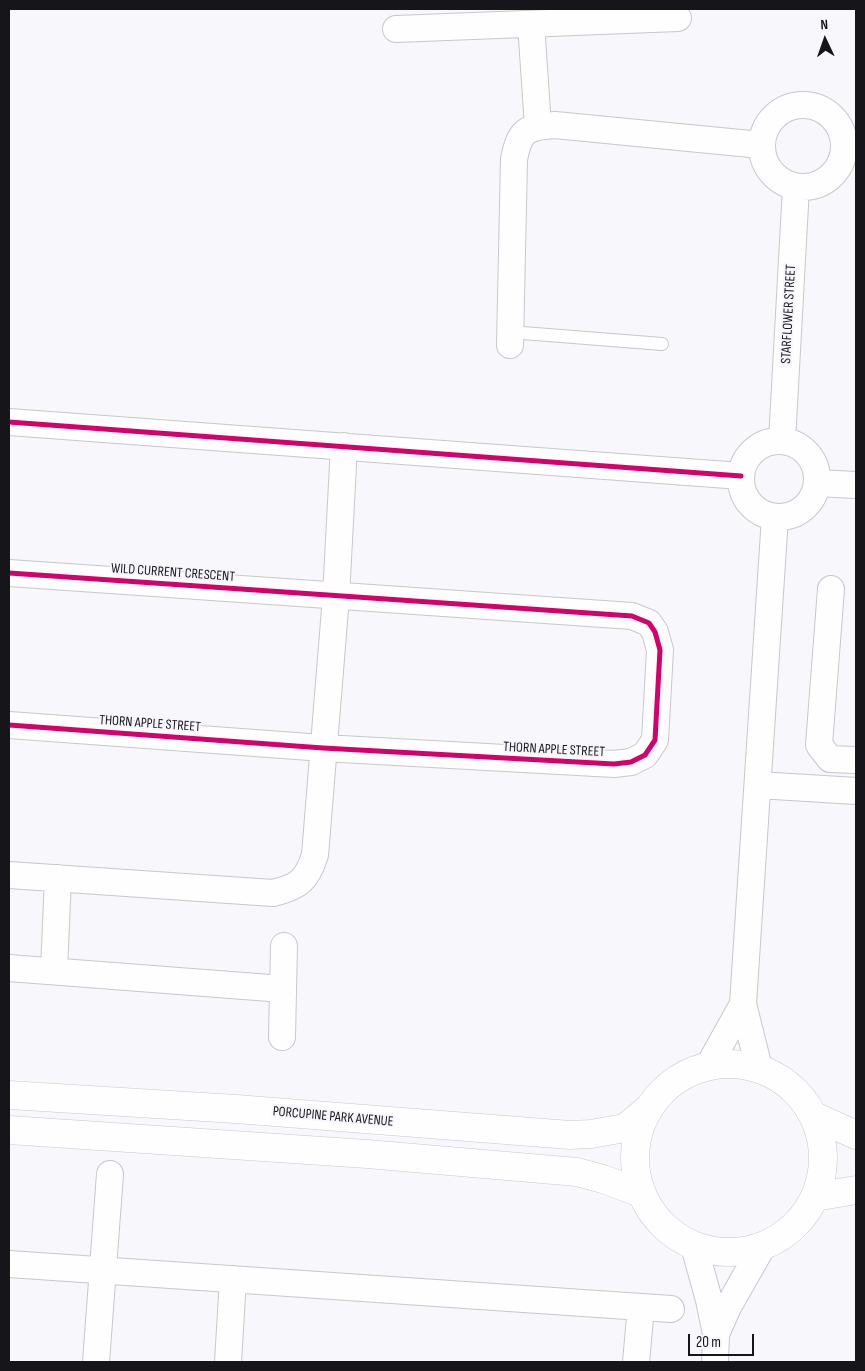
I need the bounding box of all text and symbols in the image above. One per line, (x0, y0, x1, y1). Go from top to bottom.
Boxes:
north arrow (800, 15, 850, 65)
text: N (820, 16, 828, 33)
street label: STARFLOWER STREET (778, 264, 800, 364)
street label: WILD CURRENT CRESCENT (111, 560, 235, 586)
street label: THORN APPLE STREET (99, 712, 201, 736)
street label: THORN APPLE STREET (503, 739, 605, 761)
street label: PORCUPINE PARK AVENUE (272, 1103, 394, 1131)
scale bar (690, 1324, 756, 1356)
text: 20 m (696, 1333, 721, 1352)

